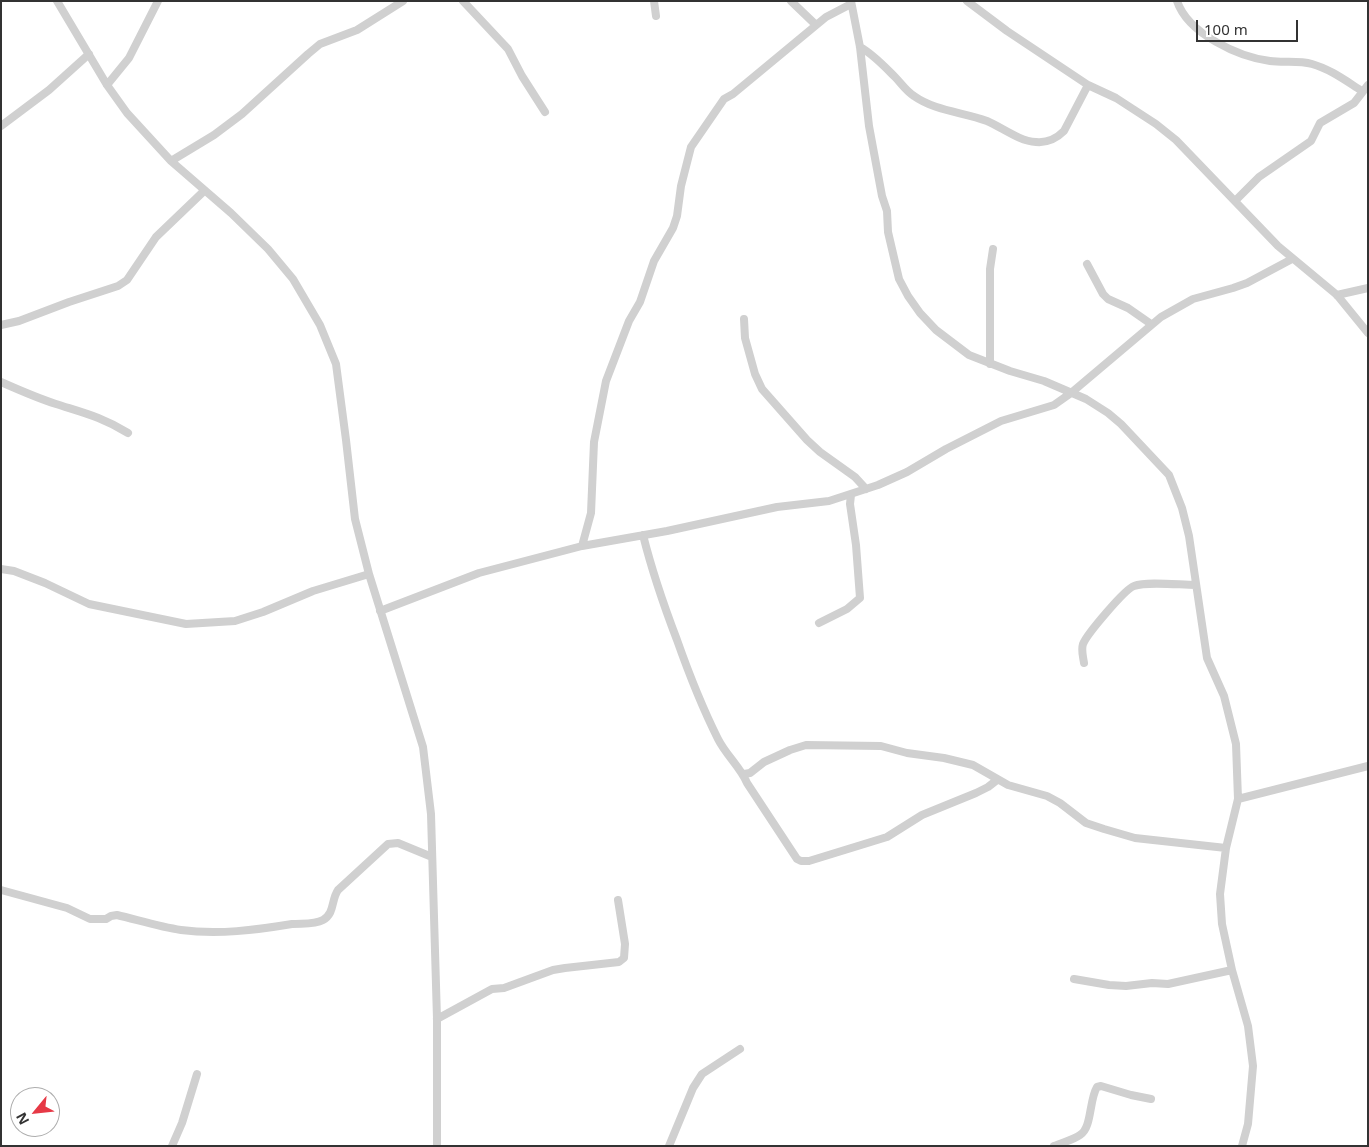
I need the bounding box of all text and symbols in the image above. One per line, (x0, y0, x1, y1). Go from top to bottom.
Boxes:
scale bar (1199, 10, 1302, 42)
text: 100 m (1204, 19, 1248, 39)
north arrow (10, 1087, 60, 1137)
text: N (11, 1109, 33, 1128)

